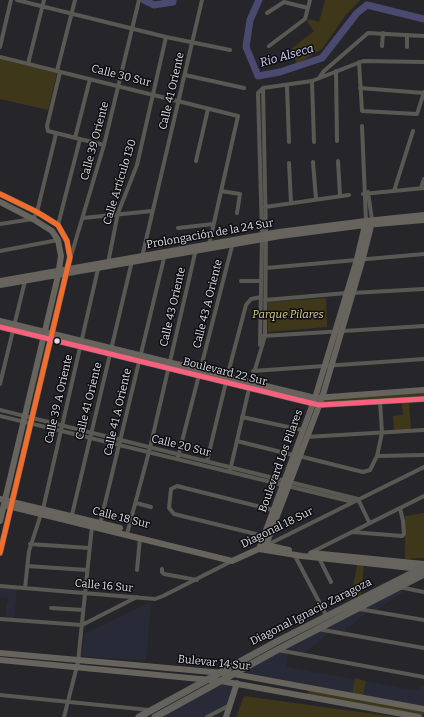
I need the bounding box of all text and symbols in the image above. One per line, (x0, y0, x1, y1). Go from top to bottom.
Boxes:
water label: Rio Alseca (258, 41, 316, 71)
street label: Calle 41 Oriente (157, 51, 187, 131)
street label: Calle 30 Sur (90, 62, 152, 90)
street label: Calle 39 Oriente (78, 100, 112, 182)
street label: Calle Artículo 130 (101, 138, 139, 226)
street label: Prolongación de la 24 Sur (145, 216, 275, 252)
street label: Calle 43 A Oriente (191, 258, 225, 350)
street label: Calle 43 Oriente (157, 266, 189, 348)
park label: Parque Pilares (252, 308, 324, 322)
unlabelled marker (52, 336, 62, 346)
street label: Calle 39 A Oriente (42, 353, 76, 445)
street label: Boulevard 22 Sur (182, 355, 268, 389)
street label: Calle 41 Oriente (73, 361, 105, 441)
street label: Calle 41 A Oriente (102, 367, 134, 457)
street label: Boulevard Los Pilares (256, 408, 306, 514)
street label: Calle 20 Sur (150, 432, 212, 460)
street label: Calle 18 Sur (91, 504, 151, 532)
street label: Diagonal 18 Sur (239, 505, 315, 551)
street label: Diagonal Ignacio Zaragoza (248, 576, 374, 648)
street label: Calle 16 Sur (74, 577, 134, 595)
street label: Bulevar 14 Sur (177, 653, 251, 673)

